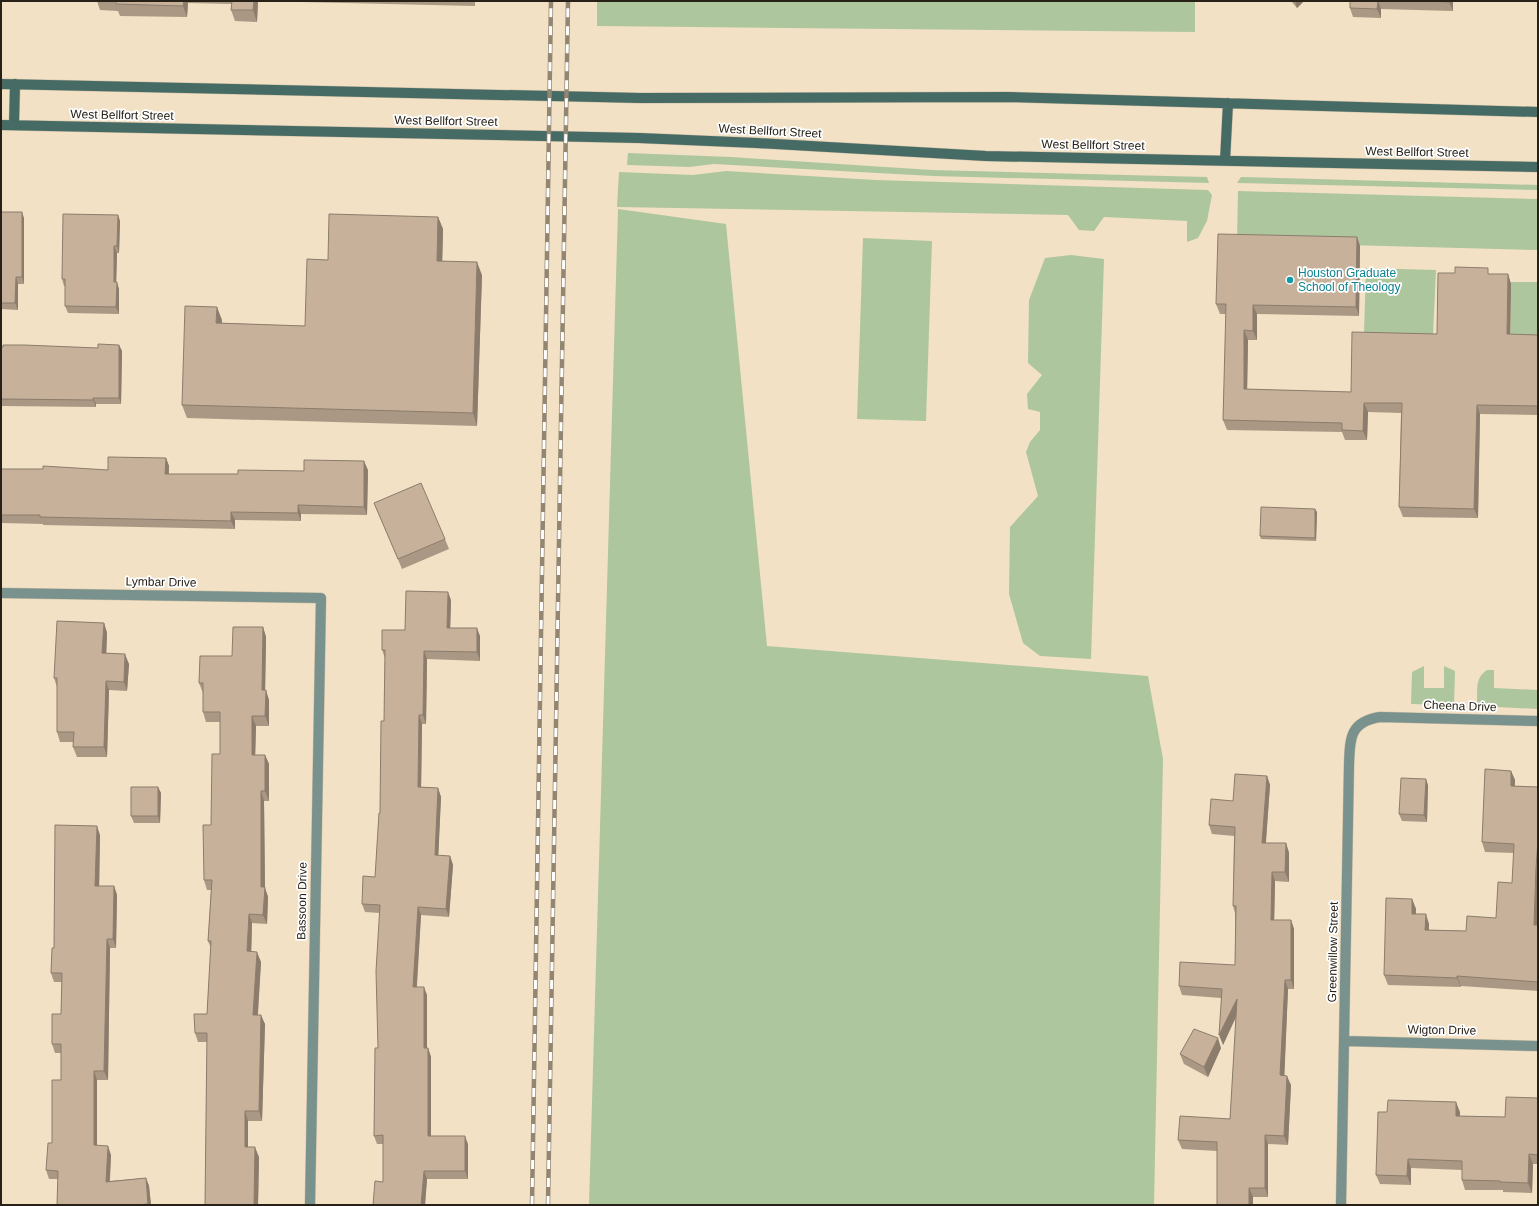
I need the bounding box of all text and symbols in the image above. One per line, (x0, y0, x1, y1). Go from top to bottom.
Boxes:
street label: West Bellfort Street (70, 107, 174, 123)
street label: West Bellfort Street (394, 113, 498, 129)
street label: West Bellfort Street (718, 121, 823, 141)
street label: West Bellfort Street (1041, 137, 1145, 153)
street label: West Bellfort Street (1365, 144, 1469, 160)
place label: Houston Graduate School of Theology (1298, 266, 1401, 294)
marker: Houston Graduate School of Theology (1285, 275, 1295, 285)
street label: Lymbar Drive (125, 574, 197, 590)
street label: Cheena Drive (1423, 698, 1497, 714)
street label: Bassoon Drive (294, 862, 310, 940)
street label: Greenwillow Street (1325, 901, 1341, 1002)
street label: Wigton Drive (1408, 1022, 1477, 1038)

